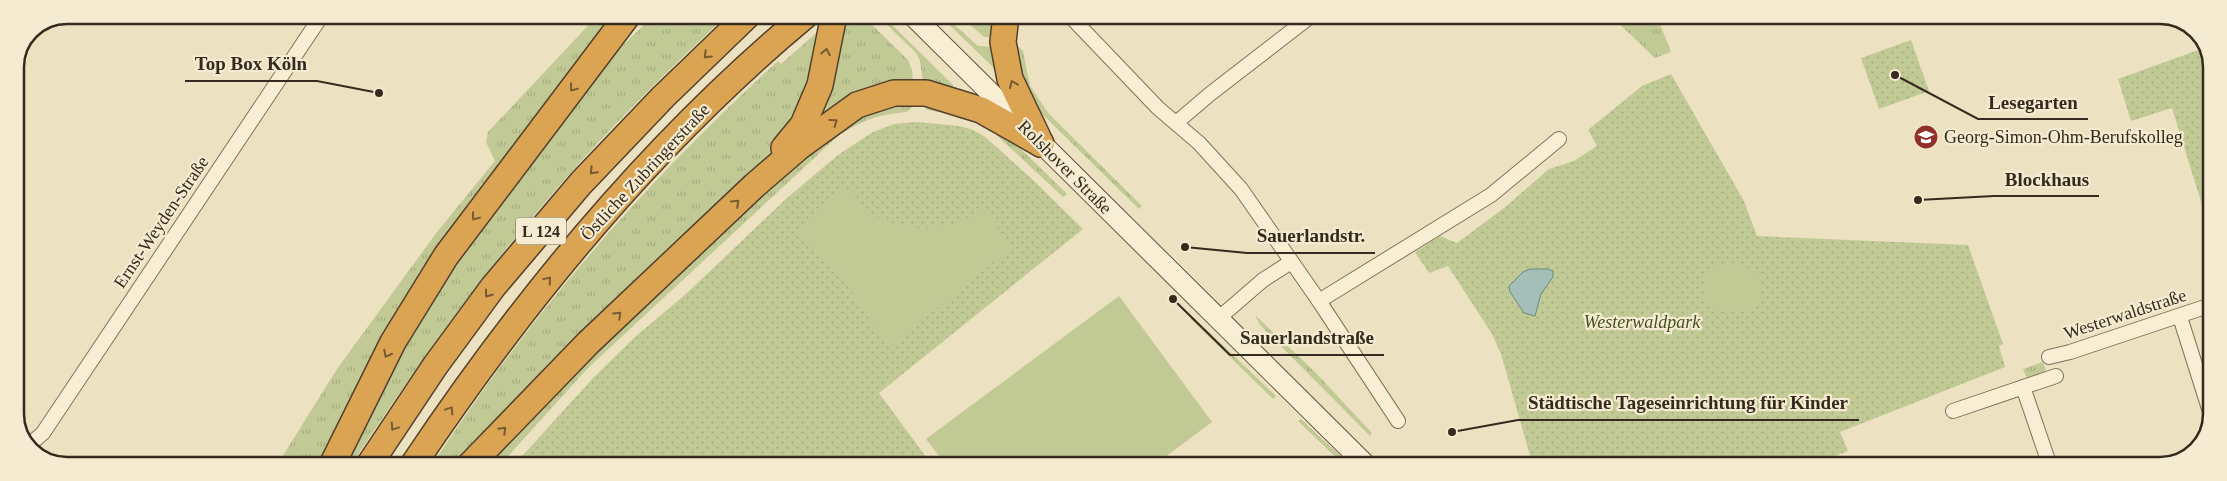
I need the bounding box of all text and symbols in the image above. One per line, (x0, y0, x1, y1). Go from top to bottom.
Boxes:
callout: Top Box Köln (185, 47, 317, 81)
one-way arrow (821, 48, 831, 57)
one-way arrow (704, 49, 713, 58)
text: Top Box Köln (195, 53, 308, 74)
one-way arrow (1008, 80, 1019, 89)
one-way arrow (570, 82, 579, 92)
callout: Lesegarten (1978, 85, 2088, 119)
text: Lesegarten (1988, 92, 2078, 113)
street label: Östliche Zubringerstraße (576, 100, 714, 244)
street label: Rolshover Straße (1014, 116, 1116, 218)
one-way arrow (828, 119, 838, 128)
school or university icon: Georg-Simon-Ohm-Berufskolleg (1913, 124, 1939, 150)
place label: Georg-Simon-Ohm-Berufskolleg (1944, 127, 2183, 147)
street label: Ernst-Weyden-Straße (110, 152, 212, 292)
callout: Blockhaus (1994, 162, 2099, 196)
one-way arrow (590, 165, 599, 174)
text: Blockhaus (2005, 169, 2089, 190)
one-way arrow (730, 200, 739, 209)
one-way arrow (472, 212, 481, 221)
road number: L 124 (516, 218, 566, 245)
callout: Sauerlandstr. (1247, 219, 1375, 253)
text: Sauerlandstr. (1257, 225, 1365, 246)
one-way arrow (542, 277, 551, 286)
street label: Westerwaldstraße (2061, 285, 2189, 343)
one-way arrow (485, 288, 494, 298)
one-way arrow (612, 312, 621, 321)
park label: Westerwaldpark (1584, 312, 1701, 332)
callout: Sauerlandstraße (1230, 321, 1384, 355)
text: Sauerlandstraße (1240, 327, 1374, 348)
one-way arrow (383, 349, 393, 358)
callout: Städtische Tageseinrichtung für Kinder (1518, 386, 1859, 420)
text: Städtische Tageseinrichtung für Kinder (1528, 392, 1849, 413)
one-way arrow (444, 406, 453, 416)
one-way arrow (391, 421, 400, 431)
one-way arrow (497, 426, 506, 435)

